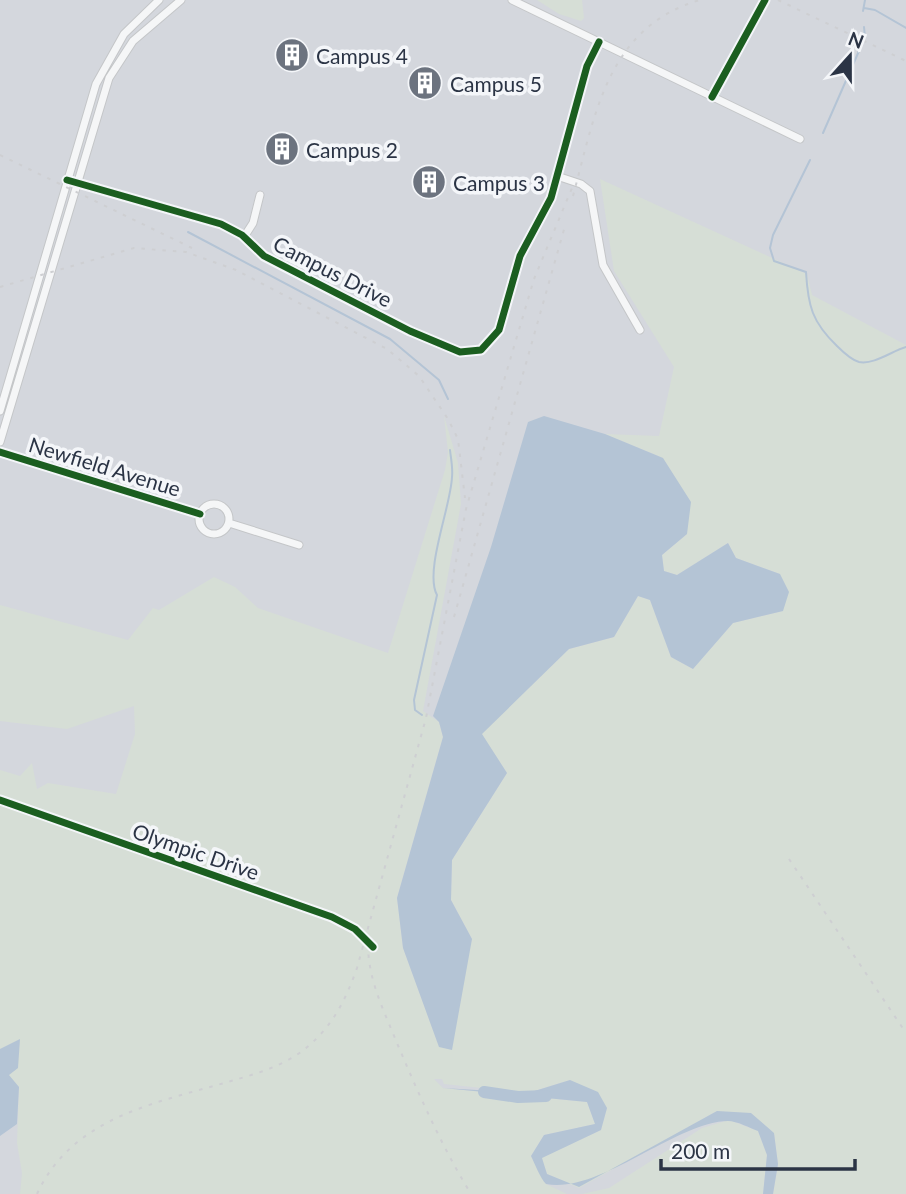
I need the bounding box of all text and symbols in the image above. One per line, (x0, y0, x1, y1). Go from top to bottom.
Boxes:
north arrow (815, 21, 885, 91)
text: N (845, 26, 867, 53)
building icon: Campus 4 (273, 36, 311, 74)
place label: Campus 4 (316, 43, 408, 68)
building icon: Campus 5 (406, 64, 444, 102)
place label: Campus 5 (450, 71, 542, 96)
building icon: Campus 2 (263, 130, 301, 168)
place label: Campus 2 (306, 137, 398, 162)
building icon: Campus 3 (410, 163, 448, 201)
place label: Campus 3 (453, 170, 545, 195)
street label: Campus Drive (270, 230, 396, 312)
street label: Newfield Avenue (26, 431, 184, 501)
street label: Olympic Drive (130, 818, 262, 884)
scale bar (661, 1128, 855, 1172)
text: 200 m (671, 1138, 730, 1163)

